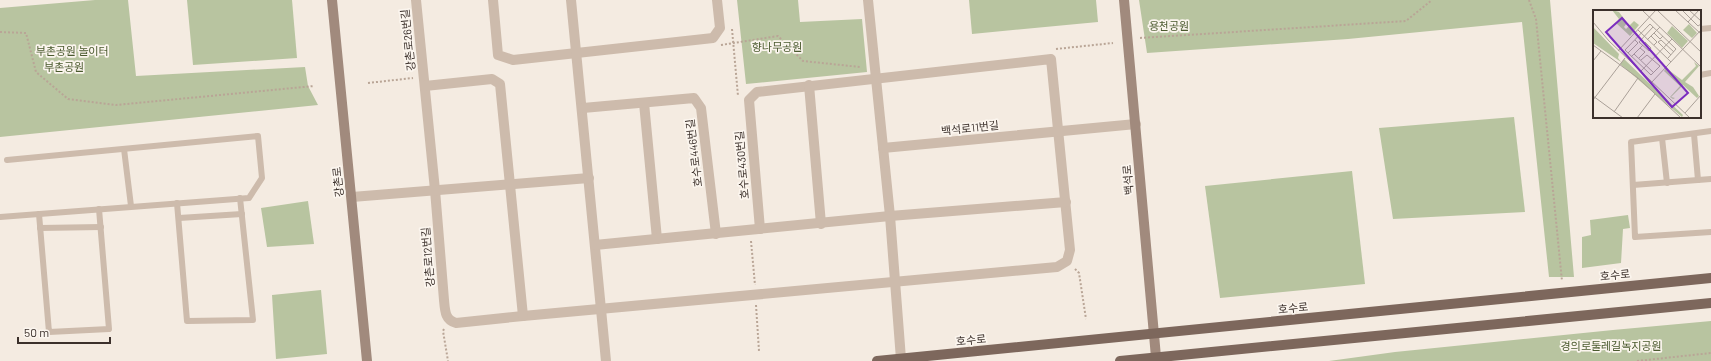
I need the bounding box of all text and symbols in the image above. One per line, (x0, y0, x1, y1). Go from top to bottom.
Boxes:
street label: 강촌로26번길 (398, 8, 417, 72)
inset map (1593, 10, 1701, 118)
park label: 용천공원 (1149, 19, 1189, 32)
park label: 향나무공원 (752, 40, 802, 53)
park label: 부촌공원 놀이터 (35, 44, 109, 57)
park label: 부촌공원 (44, 60, 84, 73)
street label: 호수로446번길 (683, 118, 704, 188)
street label: 백석로11번길 (940, 118, 1000, 137)
street label: 호수로430번길 (732, 130, 751, 200)
street label: 백석로 (1120, 164, 1135, 196)
street label: 강촌로 (329, 166, 346, 198)
street label: 강촌로12번길 (418, 226, 437, 288)
street label: 호수로 (1599, 266, 1631, 283)
street label: 호수로 (1277, 299, 1309, 316)
scale bar (18, 319, 110, 345)
text: 50 m (24, 325, 49, 339)
street label: 호수로 (955, 331, 987, 348)
park label: 경의로둘레길녹지공원 (1560, 339, 1662, 352)

